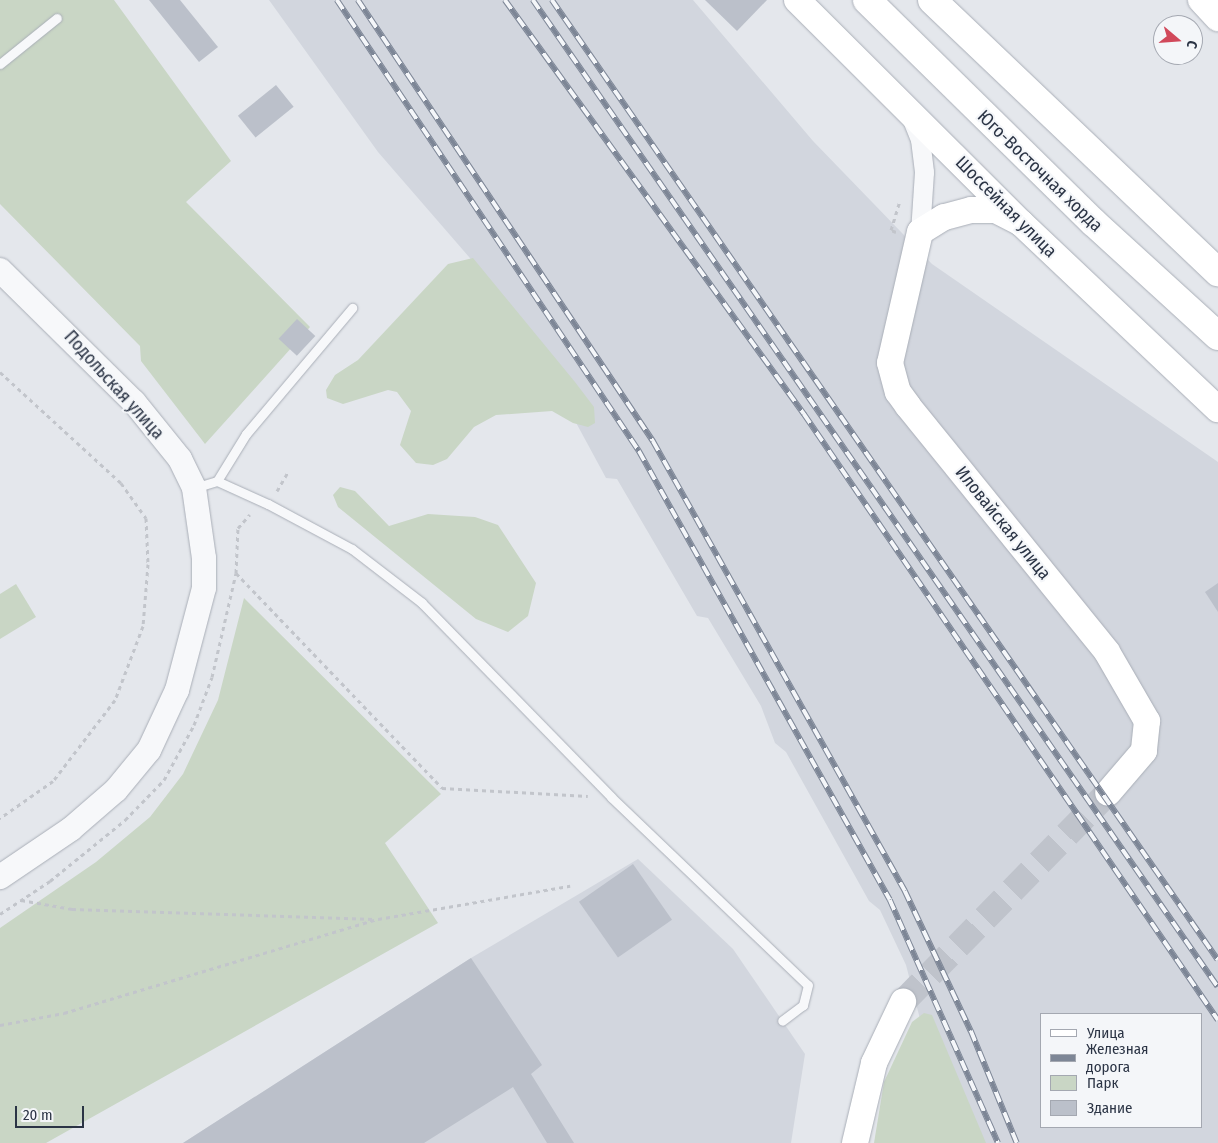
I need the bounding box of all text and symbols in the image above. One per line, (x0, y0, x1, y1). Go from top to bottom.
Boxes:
north arrow (1153, 15, 1203, 65)
text: С (1183, 38, 1201, 51)
street label: Юго-Восточная хорда (973, 106, 1107, 236)
street label: Шоссейная улица (951, 152, 1061, 262)
street label: Подольская улица (59, 326, 169, 444)
street label: Иловайская улица (951, 462, 1055, 584)
legend (1040, 1013, 1203, 1128)
text: Улица (1087, 1024, 1125, 1042)
text: Железная дорога (1086, 1040, 1148, 1076)
text: Парк (1087, 1074, 1118, 1092)
scale bar (18, 1096, 86, 1128)
text: Здание (1087, 1099, 1133, 1117)
text: 20 m (23, 1106, 53, 1124)

